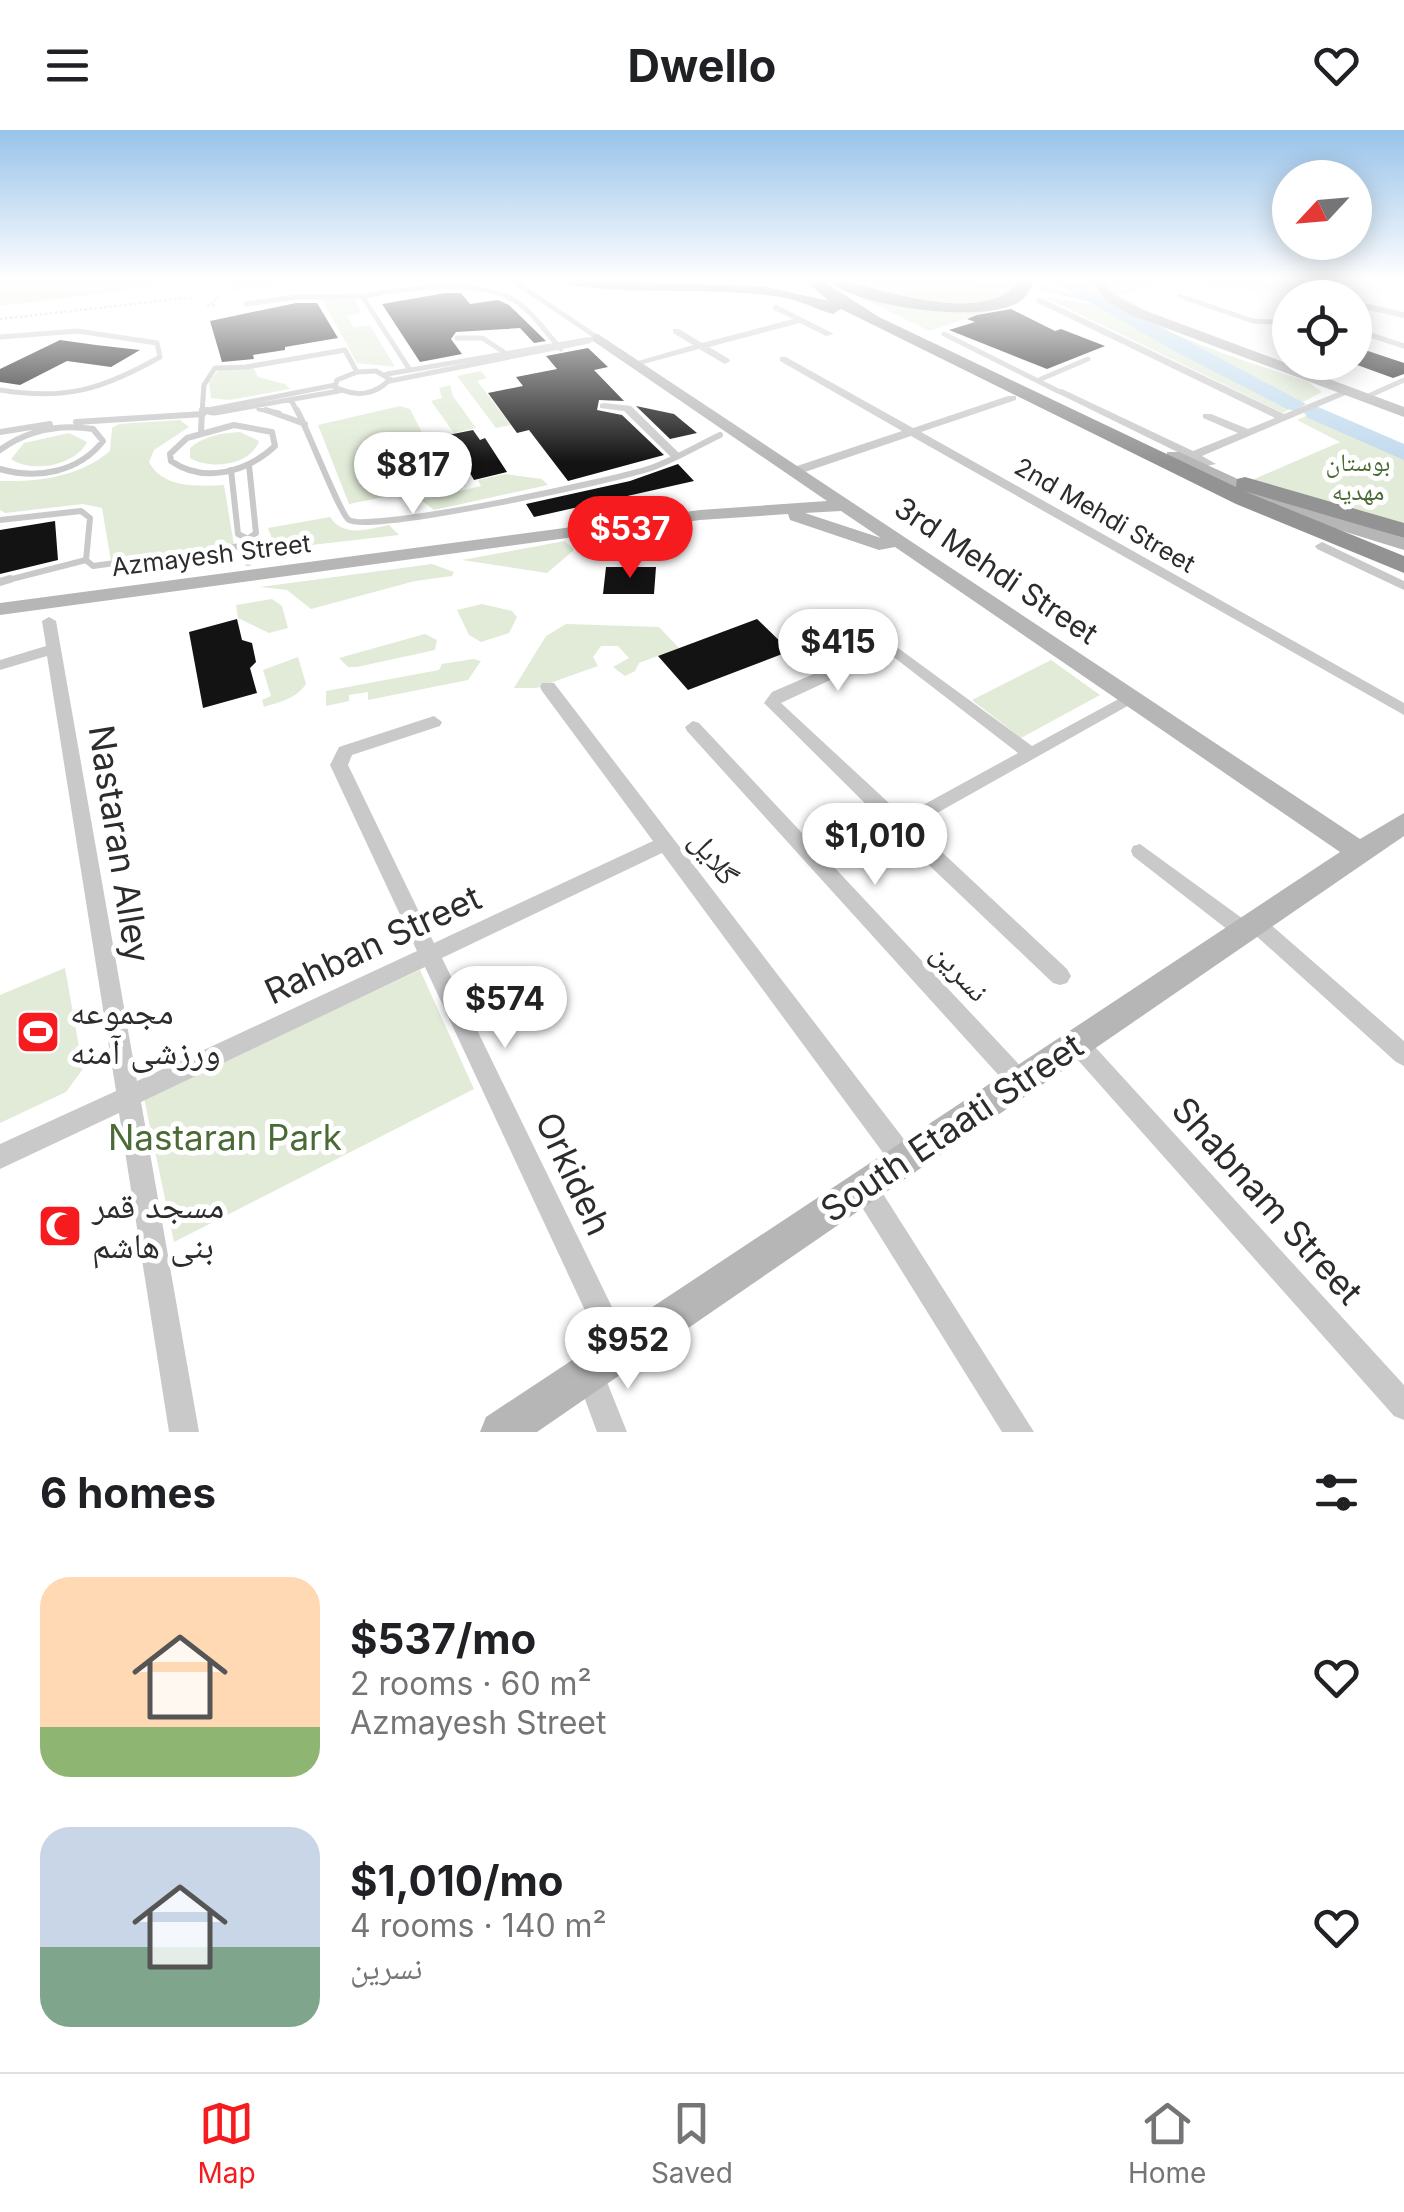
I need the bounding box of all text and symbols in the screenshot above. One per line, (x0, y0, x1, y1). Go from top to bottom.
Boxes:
icon: menu (40, 38, 95, 93)
text: Dwello (628, 38, 776, 93)
icon: heart (1309, 38, 1364, 93)
north arrow (1272, 160, 1372, 260)
map controls (1272, 160, 1372, 380)
button: locate (1272, 280, 1372, 380)
pin: $817 (354, 432, 472, 517)
text: $817 (376, 445, 450, 484)
park label: بوستان مهدیه (1325, 447, 1391, 506)
street label: 2nd Mehdi Street (1009, 451, 1201, 579)
street label: 3rd Mehdi Street (888, 489, 1105, 652)
pin: $537 (571, 496, 689, 581)
text: $537 (590, 509, 670, 548)
street label: Azmayesh Street (110, 528, 312, 582)
pin: $415 (779, 609, 897, 694)
text: $415 (800, 622, 876, 661)
street label: Nastaran Alley (81, 722, 159, 965)
pin: $1,010 (794, 803, 956, 888)
text: $1,010 (824, 816, 926, 855)
street label: گلایل (682, 823, 747, 892)
street label: Rahban Street (258, 876, 487, 1012)
street label: نسرین (924, 934, 997, 1009)
pin: $574 (446, 966, 564, 1051)
text: $574 (465, 979, 545, 1018)
place label: مجموعه ورزشی آمنه (70, 990, 221, 1073)
sports icon: مجموعه ورزشی آمنه (15, 1009, 61, 1055)
street label: South Etaati Street (813, 1024, 1090, 1230)
street label: Shabnam Street (1164, 1088, 1372, 1312)
street label: Orkideh (527, 1105, 621, 1242)
park label: Nastaran Park (108, 1116, 342, 1158)
place label: مسجد قمر بنی هاشم (91, 1184, 224, 1269)
mosque icon: مسجد قمر بنی هاشم (37, 1203, 83, 1249)
pin: $952 (569, 1307, 687, 1392)
text: $952 (587, 1320, 669, 1359)
icon: filters (1309, 1465, 1364, 1520)
text: 6 homes (40, 1467, 216, 1518)
text: $537/mo (350, 1613, 536, 1664)
icon: home (120, 1617, 240, 1737)
icon: heart (1309, 1650, 1364, 1705)
text: 2 rooms · 60 m² (350, 1664, 592, 1703)
text: Azmayesh Street (350, 1703, 606, 1742)
text: $1,010/mo (350, 1855, 564, 1906)
icon: home (120, 1867, 240, 1987)
icon: heart (1309, 1900, 1364, 1955)
text: 4 rooms · 140 m² (350, 1906, 607, 1945)
text: نسرین (350, 1948, 423, 1987)
tab: Map (198, 2096, 256, 2190)
tab: Saved (651, 2096, 733, 2190)
tab: Home (1128, 2096, 1206, 2190)

